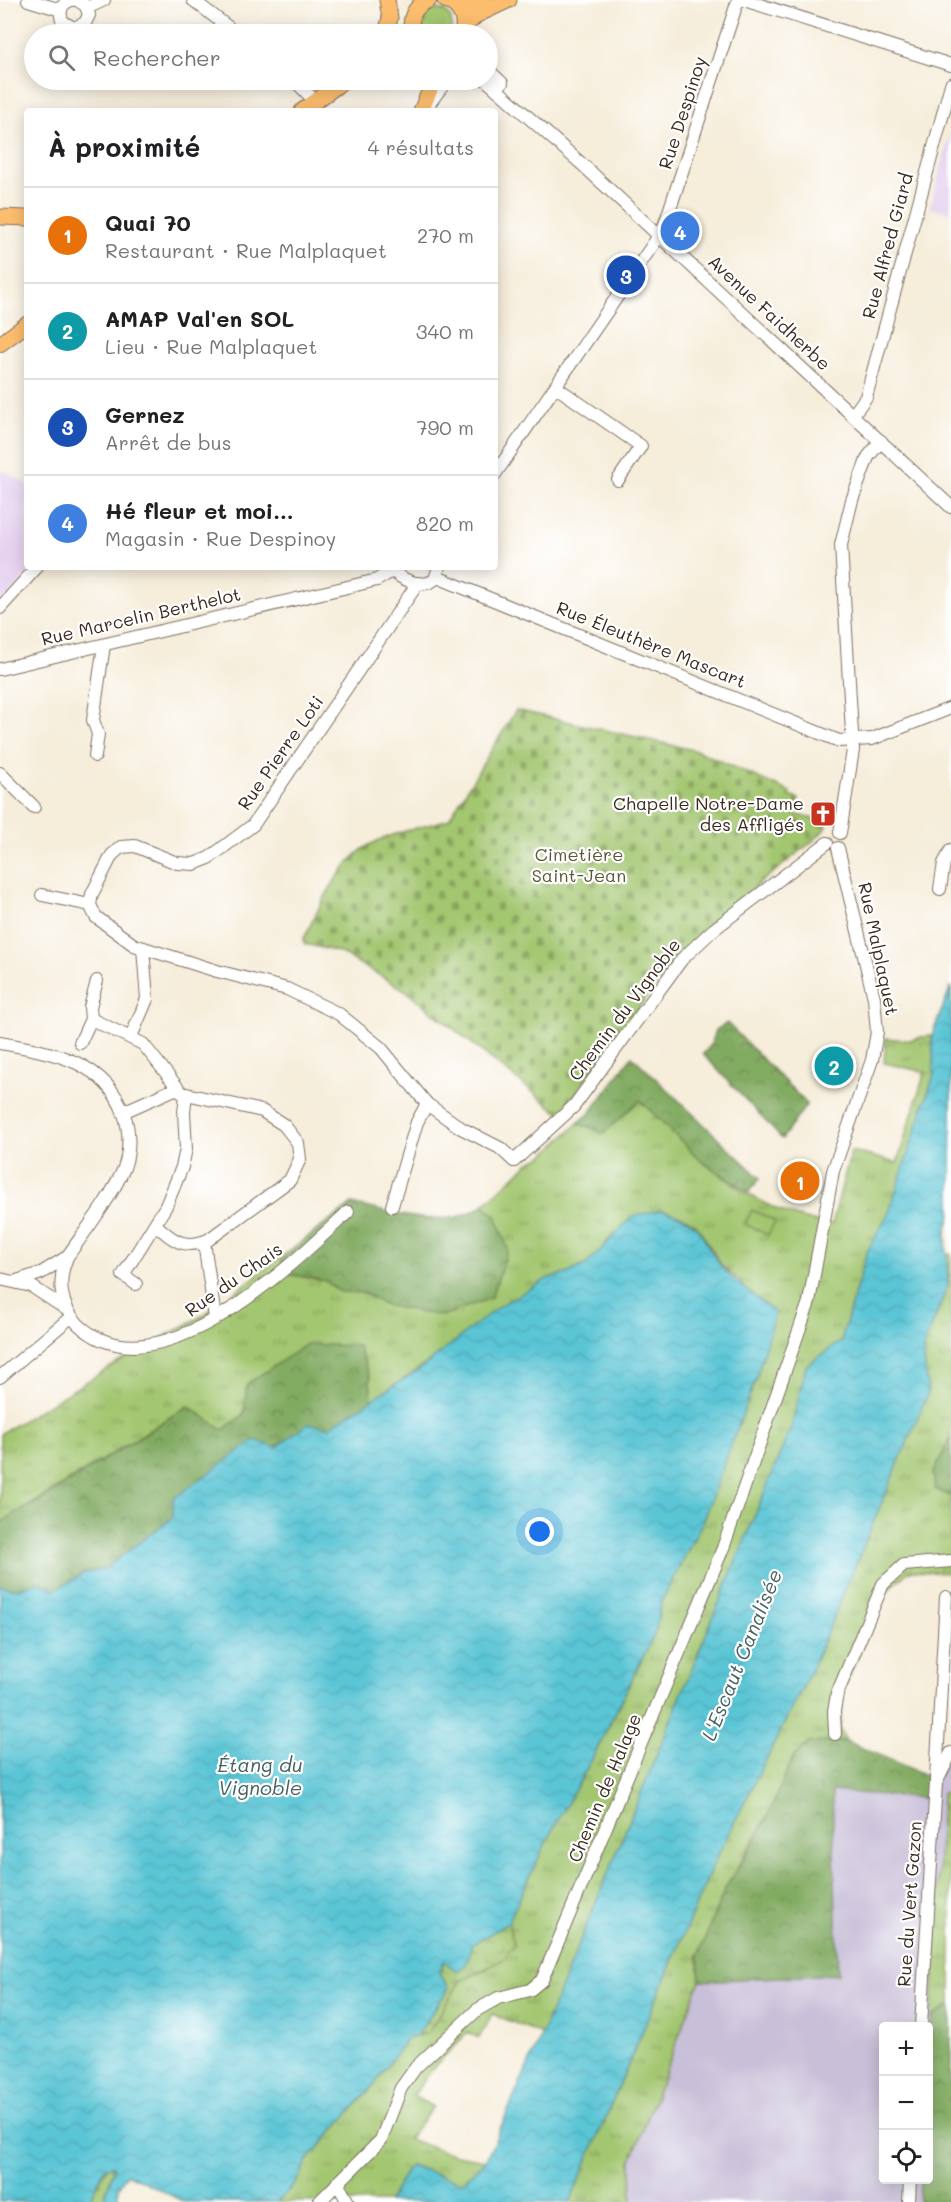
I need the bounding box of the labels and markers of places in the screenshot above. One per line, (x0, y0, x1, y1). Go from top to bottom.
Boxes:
pin: 4 (660, 208, 700, 254)
pin: 3 (606, 252, 646, 298)
place label: Chapelle Notre-Dame des Affligés (613, 791, 804, 836)
church icon: Chapelle Notre-Dame des Affligés (808, 799, 838, 829)
pin: 2 (814, 1044, 854, 1088)
pin: 1 (780, 1158, 820, 1204)

